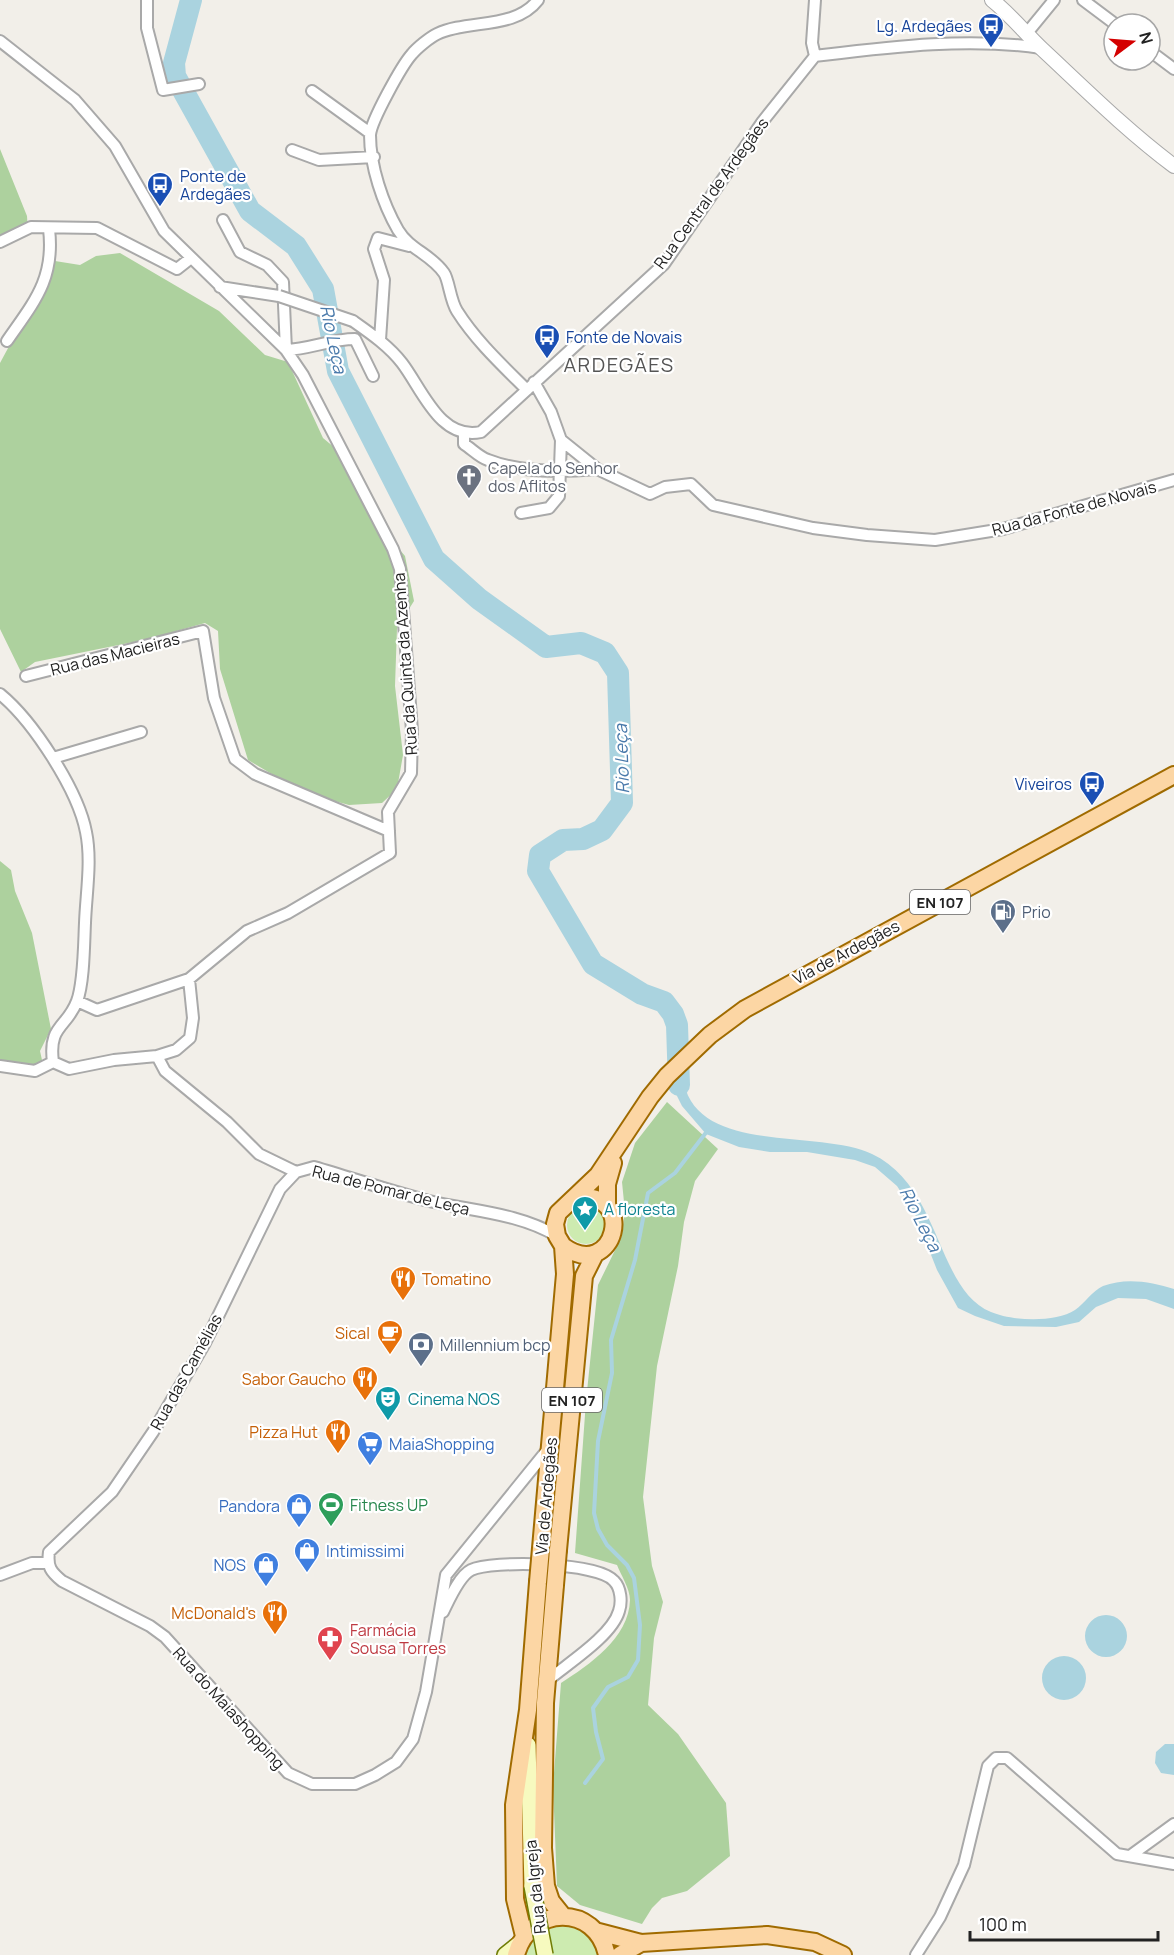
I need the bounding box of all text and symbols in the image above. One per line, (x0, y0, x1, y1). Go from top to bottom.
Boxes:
bus stop icon: Lg. Ardegães (976, 11, 1006, 49)
north arrow (1102, 12, 1162, 72)
place label: Lg. Ardegães (876, 15, 972, 37)
text: N (1134, 29, 1159, 46)
street label: Rua Central de Ardegães (649, 113, 773, 273)
place label: Ponte de Ardegães (180, 165, 251, 205)
bus stop icon: Ponte de Ardegães (145, 170, 175, 208)
water label: Rio Leça (315, 303, 353, 376)
bus stop icon: Fonte de Novais (532, 322, 562, 360)
place label: Fonte de Novais (566, 326, 682, 348)
district label: ARDEGÃES (563, 351, 675, 378)
place label: Capela do Senhor dos Aflitos (488, 457, 619, 497)
church icon: Capela do Senhor dos Aflitos (454, 462, 484, 500)
street label: Rua da Fonte de Novais (989, 475, 1159, 541)
street label: Rua da Quinta da Azenha (388, 572, 422, 756)
street label: Rua das Macieiras (48, 627, 182, 681)
water label: Rio Leça (608, 723, 634, 794)
bus stop icon: Viveiros (1077, 769, 1107, 807)
place label: Viveiros (1015, 773, 1072, 795)
road number: EN 107 (910, 890, 970, 914)
fuel station icon: Prio (988, 897, 1018, 935)
place label: Prio (1022, 901, 1051, 923)
street label: Via de Ardegães (789, 915, 903, 989)
street label: Rua de Pomar de Leça (310, 1160, 472, 1220)
water label: Rio Leça (895, 1183, 948, 1256)
place icon: A floresta (570, 1194, 600, 1232)
place label: A floresta (604, 1198, 675, 1220)
restaurant icon: Tomatino (388, 1264, 418, 1302)
place label: Tomatino (422, 1268, 491, 1290)
street label: Rua das Camélias (145, 1310, 227, 1434)
cafe icon: Sical (375, 1318, 405, 1356)
place label: Sical (335, 1322, 370, 1344)
bank icon: Millennium bcp (406, 1330, 436, 1368)
place label: Millennium bcp (440, 1334, 551, 1356)
restaurant icon: Sabor Gaucho (350, 1364, 380, 1402)
place label: Sabor Gaucho (242, 1368, 346, 1390)
theatre icon: Cinema NOS (373, 1384, 403, 1422)
place label: Cinema NOS (408, 1388, 500, 1410)
road number: EN 107 (542, 1388, 602, 1412)
restaurant icon: Pizza Hut (323, 1417, 353, 1455)
place label: Pizza Hut (249, 1421, 318, 1443)
supermarket icon: MaiaShopping (355, 1429, 385, 1467)
place label: MaiaShopping (389, 1433, 494, 1455)
street label: Via de Ardegães (530, 1436, 562, 1556)
sports icon: Fitness UP (316, 1490, 346, 1528)
shop icon: Pandora (284, 1491, 314, 1529)
place label: Fitness UP (350, 1494, 428, 1516)
place label: Pandora (219, 1495, 280, 1517)
shop icon: Intimissimi (292, 1536, 322, 1574)
place label: Intimissimi (326, 1540, 405, 1562)
shop icon: NOS (251, 1550, 281, 1588)
place label: NOS (214, 1554, 246, 1576)
restaurant icon: McDonald's (260, 1598, 290, 1636)
place label: McDonald's (171, 1602, 256, 1624)
place label: Farmácia Sousa Torres (350, 1619, 446, 1659)
pharmacy icon: Farmácia Sousa Torres (315, 1624, 345, 1662)
street label: Rua do Maiashopping (168, 1642, 290, 1774)
street label: Rua da Igreja (519, 1839, 551, 1935)
scale bar (970, 1904, 1158, 1942)
text: 100 m (979, 1912, 1027, 1936)

